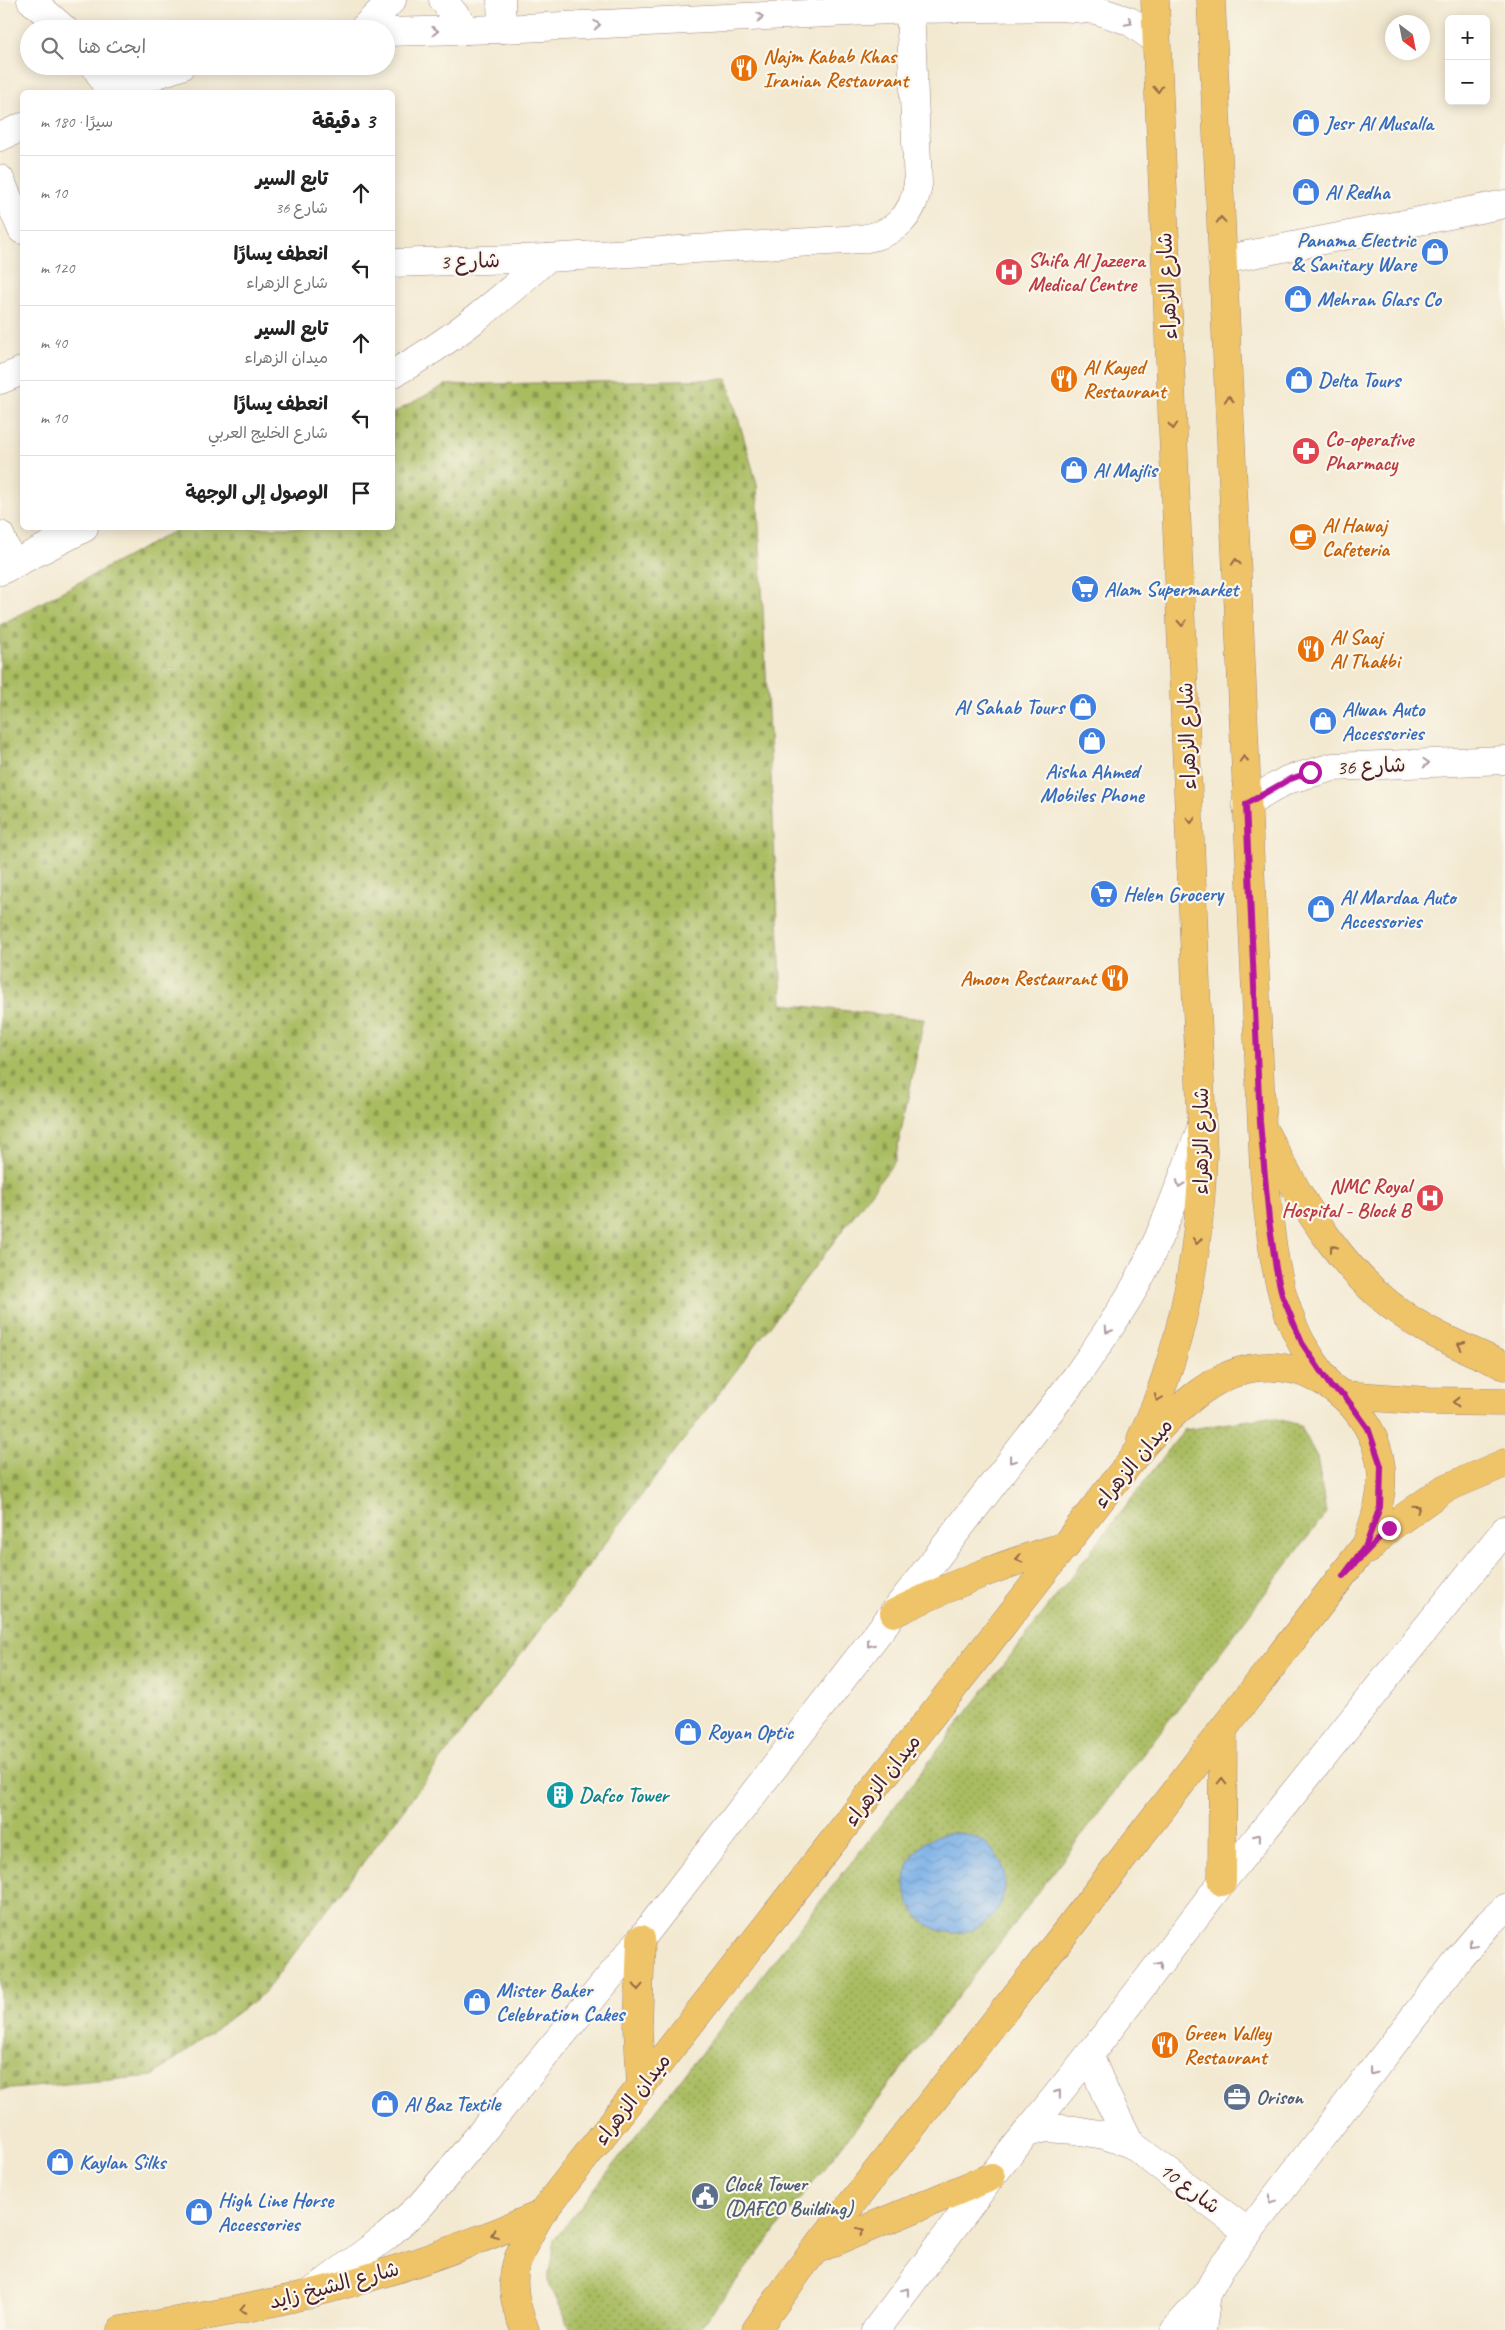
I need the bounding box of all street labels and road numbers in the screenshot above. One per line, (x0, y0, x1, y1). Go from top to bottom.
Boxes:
street label: شارع الزهراء (1151, 232, 1185, 340)
street label: شارع 3 (440, 247, 500, 277)
street label: شارع الزهراء (1172, 682, 1204, 790)
street label: شارع 36 (1336, 751, 1406, 783)
street label: شارع الزهراء (1188, 1087, 1216, 1195)
street label: ميدان الزهراء (1088, 1413, 1178, 1513)
street label: ميدان الزهراء (838, 1729, 926, 1831)
street label: ميدان الزهراء (588, 2048, 676, 2150)
street label: شارع 10 (1153, 2157, 1226, 2221)
street label: شارع الشيخ زايد (266, 2255, 403, 2317)

